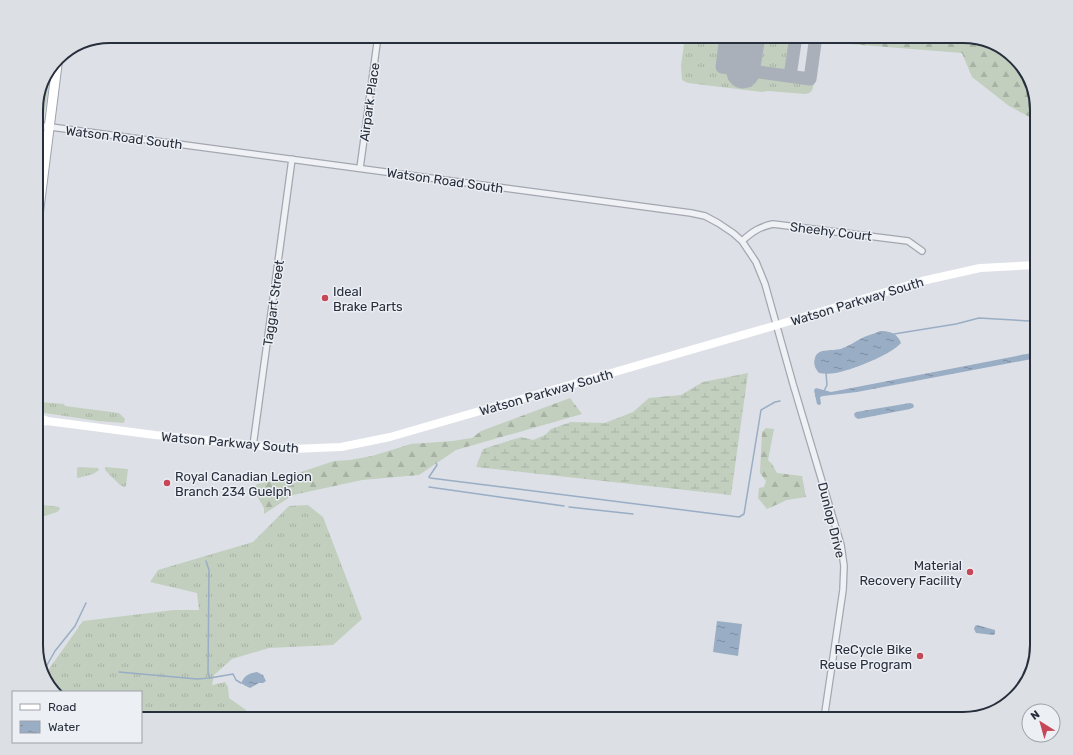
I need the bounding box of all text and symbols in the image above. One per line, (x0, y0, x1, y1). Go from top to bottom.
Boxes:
street label: Airpark Place (357, 62, 382, 143)
street label: Watson Road South (65, 123, 183, 152)
street label: Watson Road South (386, 165, 504, 196)
street label: Sheehy Court (789, 219, 873, 244)
street label: Taggart Street (260, 259, 288, 347)
street label: Watson Parkway South (789, 274, 925, 329)
place label: Ideal Brake Parts (333, 284, 403, 314)
marker: Ideal Brake Parts (320, 293, 330, 303)
street label: Watson Parkway South (478, 366, 615, 419)
street label: Watson Parkway South (160, 429, 299, 456)
place label: Royal Canadian Legion Branch 234 Guelph (175, 469, 312, 499)
marker: Royal Canadian Legion Branch 234 Guelph (162, 478, 172, 488)
street label: Dunlop Drive (815, 481, 848, 560)
place label: Material Recovery Facility (859, 558, 962, 588)
marker: Material Recovery Facility (965, 567, 975, 577)
place label: ReCycle Bike Reuse Program (819, 642, 912, 673)
marker: ReCycle Bike Reuse Program (915, 651, 925, 661)
legend (12, 691, 142, 743)
text: Road (48, 700, 76, 714)
north arrow (1021, 703, 1061, 743)
text: N (1028, 708, 1042, 723)
text: Water (48, 720, 80, 734)

